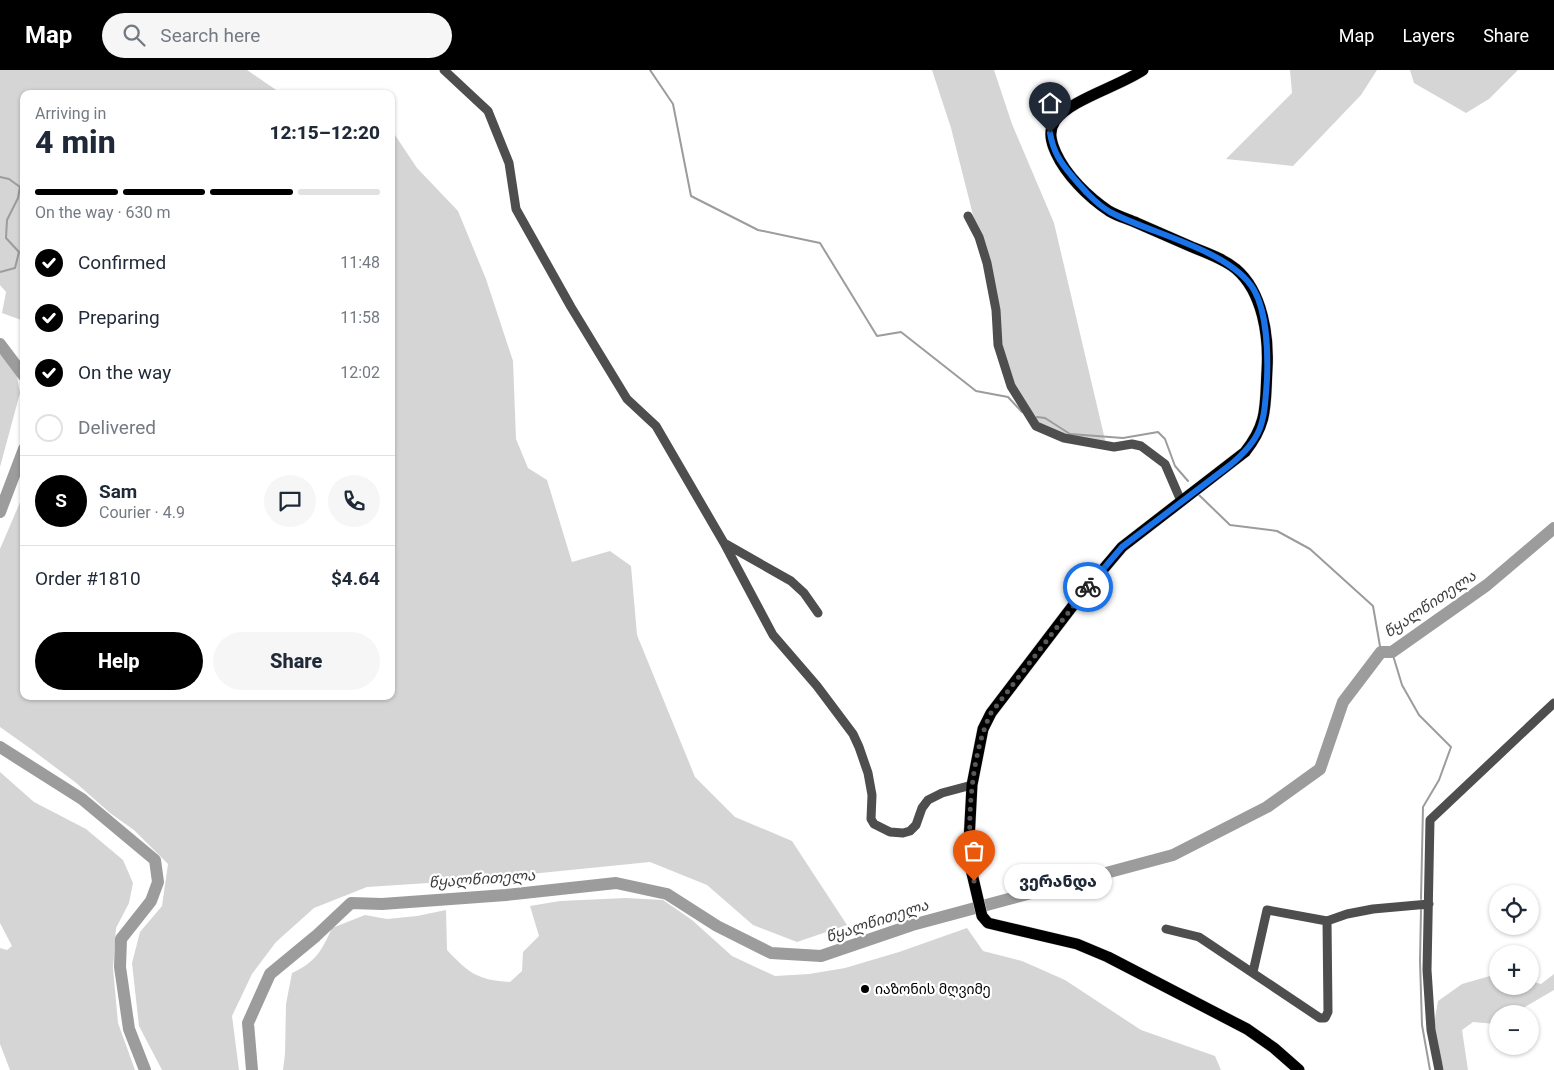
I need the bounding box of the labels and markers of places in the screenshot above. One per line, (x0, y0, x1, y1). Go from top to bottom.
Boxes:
pin (1029, 82, 1071, 133)
pin (953, 830, 995, 881)
callout: ვერანდა (1004, 864, 1112, 898)
place label: იაზონის მღვიმე (875, 981, 991, 998)
marker: იაზონის მღვიმე (859, 983, 871, 995)

